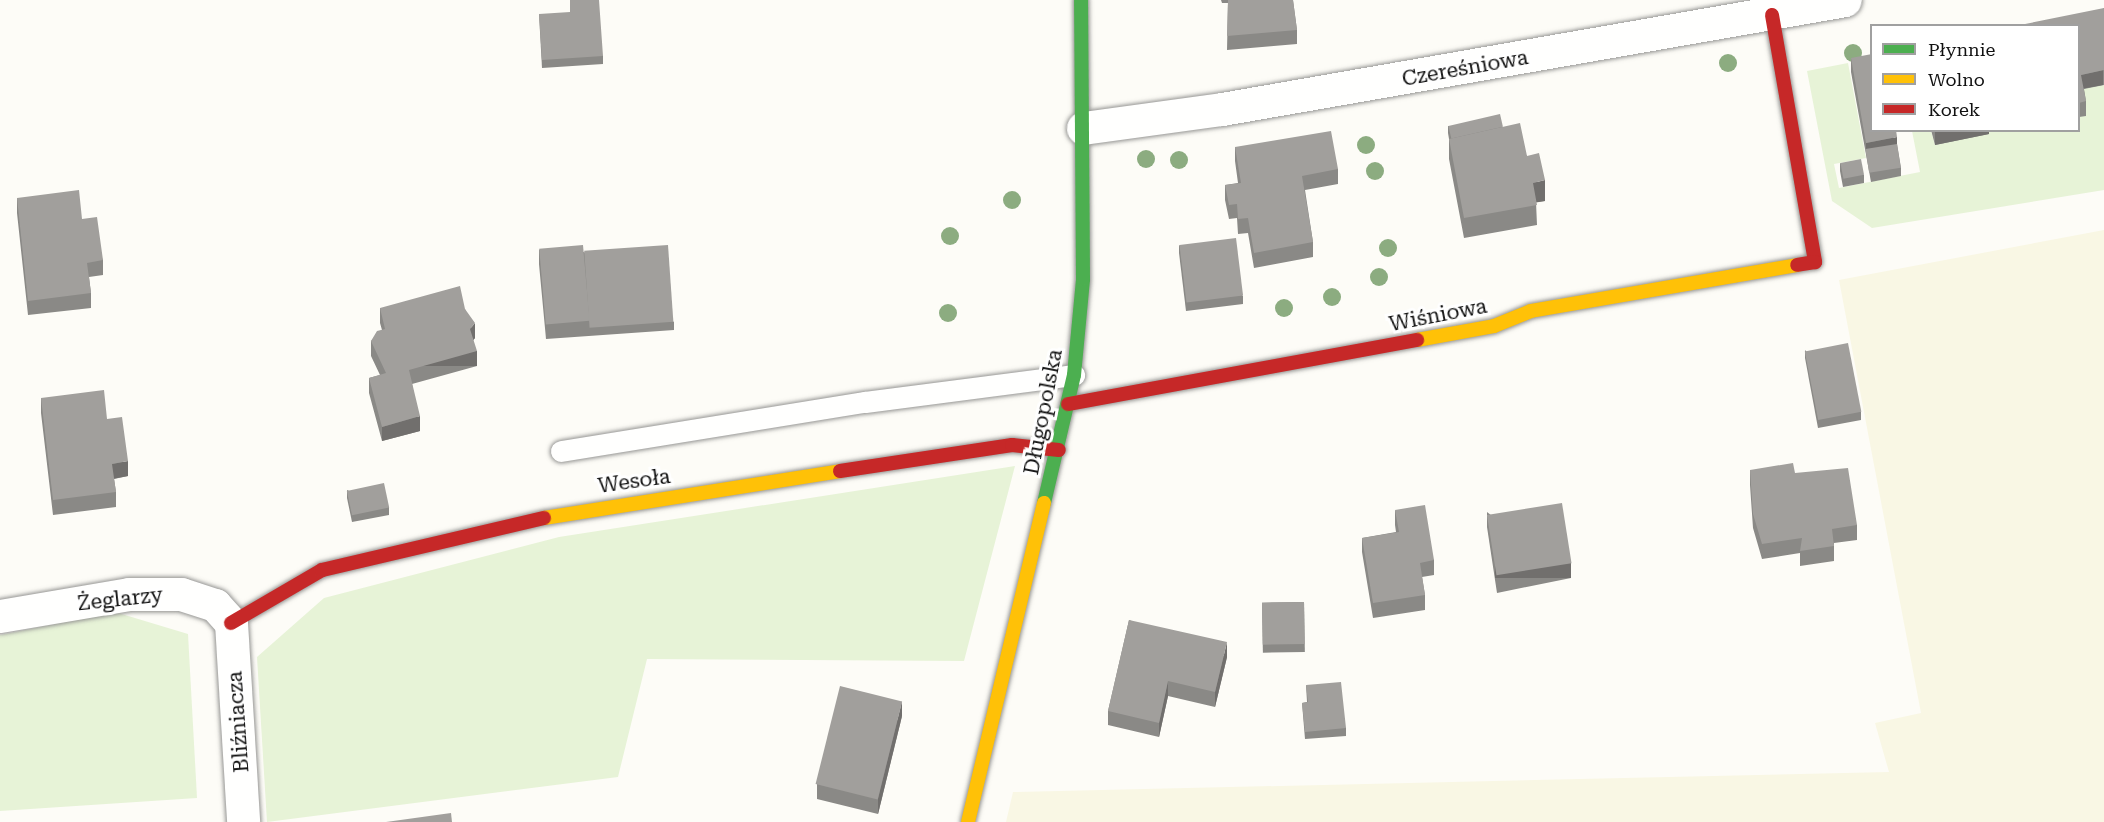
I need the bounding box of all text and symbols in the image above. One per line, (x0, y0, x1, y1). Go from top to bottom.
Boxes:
legend (1870, 24, 2080, 132)
text: Płynnie (1928, 39, 1995, 60)
street label: Czereśniowa (1400, 45, 1530, 91)
text: Wolno (1928, 69, 1985, 90)
text: Korek (1928, 99, 1980, 120)
street label: Wiśniowa (1387, 293, 1489, 337)
street label: Długopolska (1018, 347, 1068, 477)
street label: Wesoła (596, 463, 672, 499)
street label: Żeglarzy (76, 582, 164, 616)
street label: Bliźniacza (222, 670, 254, 774)

